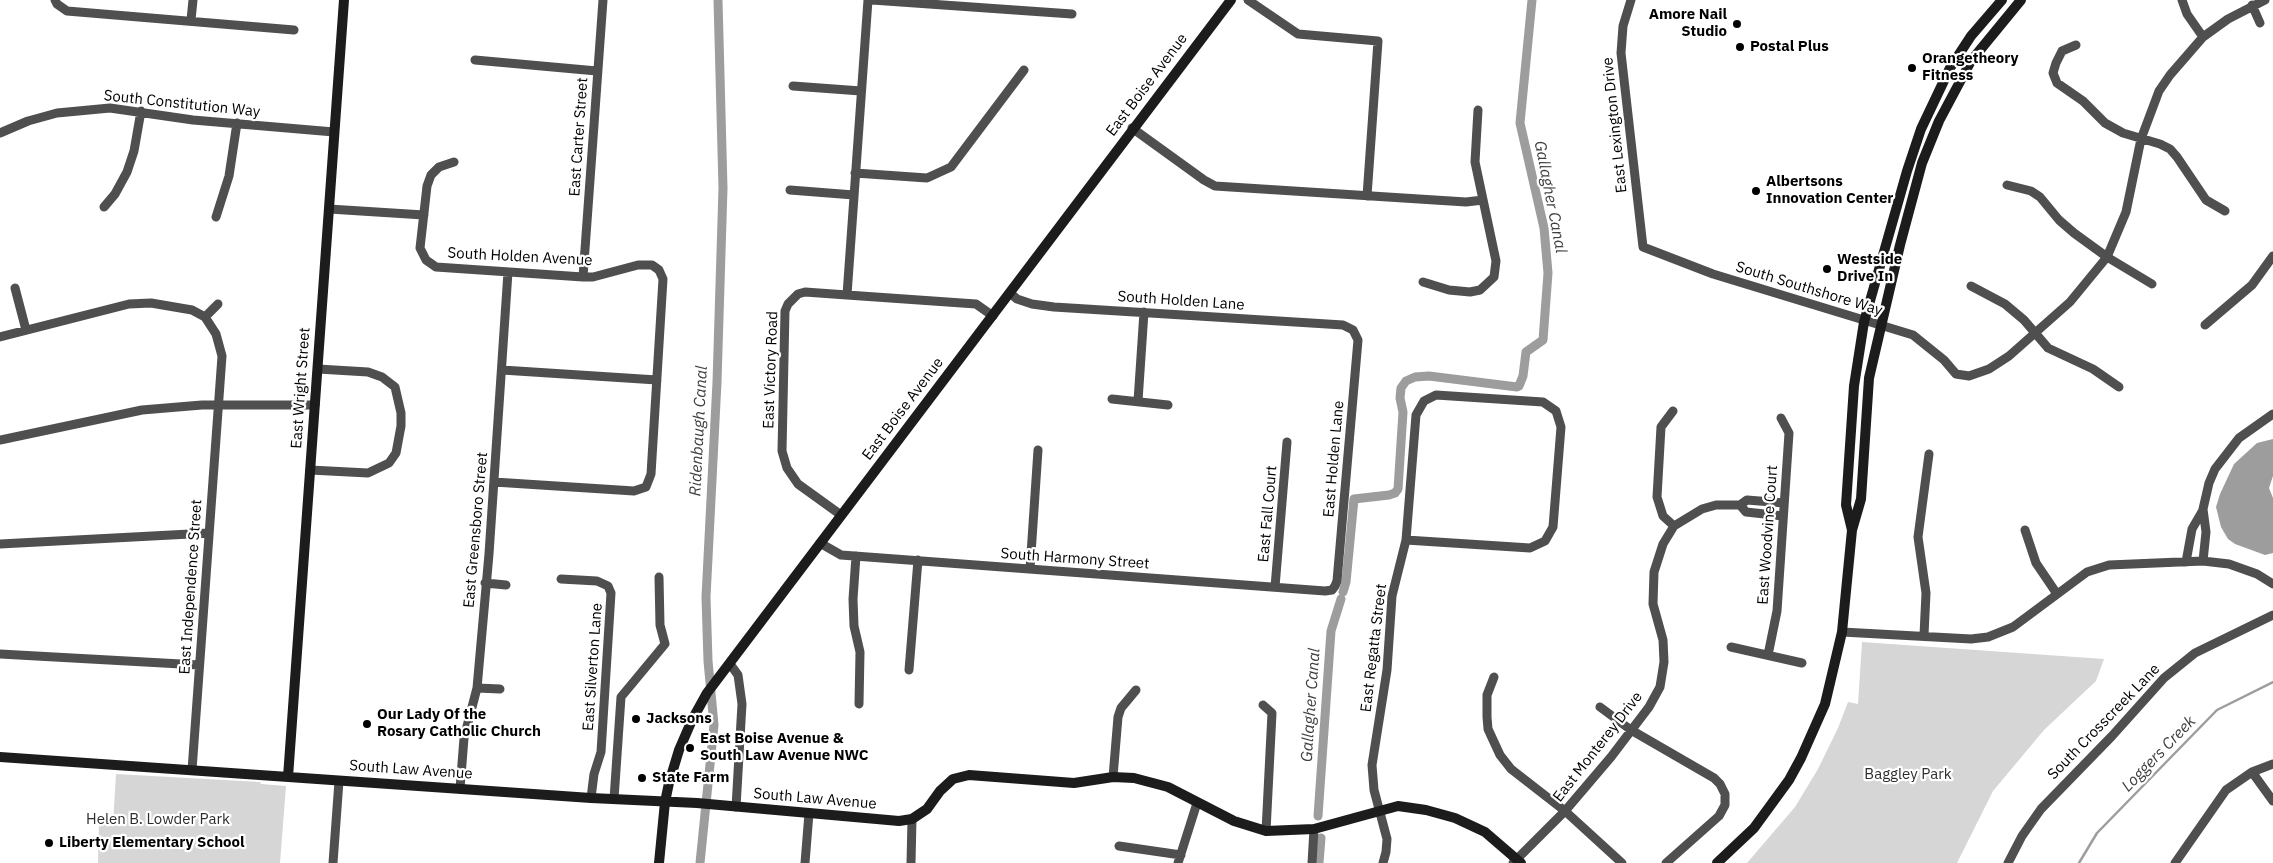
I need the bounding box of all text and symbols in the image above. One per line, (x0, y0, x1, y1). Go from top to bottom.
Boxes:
place label: Amore Nail Studio (1649, 6, 1727, 41)
marker: Amore Nail Studio (1731, 18, 1743, 30)
street label: East Boise Avenue (1103, 30, 1191, 140)
place label: Postal Plus (1750, 38, 1829, 56)
marker: Postal Plus (1734, 41, 1746, 53)
place label: Orangetheory Fitness (1922, 50, 2018, 85)
street label: East Lexington Drive (1599, 56, 1631, 194)
marker: Orangetheory Fitness (1906, 62, 1918, 74)
street label: East Carter Street (566, 77, 592, 197)
street label: South Constitution Way (103, 87, 261, 121)
water label: Gallagher Canal (1530, 139, 1570, 255)
place label: Albertsons Innovation Center (1766, 173, 1893, 208)
marker: Albertsons Innovation Center (1750, 185, 1762, 197)
street label: South Holden Avenue (447, 244, 593, 270)
place label: Westside Drive In (1837, 251, 1902, 286)
street label: South Southshore Way (1733, 258, 1885, 320)
marker: Westside Drive In (1821, 263, 1833, 275)
street label: South Holden Lane (1117, 288, 1245, 314)
street label: East Victory Road (760, 311, 782, 429)
street label: East Wright Street (288, 327, 314, 449)
street label: East Boise Avenue (859, 354, 947, 464)
water label: Ridenbaugh Canal (686, 365, 712, 497)
street label: East Holden Lane (1320, 400, 1348, 518)
street label: East Greensboro Street (460, 451, 492, 609)
street label: East Fall Court (1255, 465, 1281, 563)
street label: East Woodvine Court (1754, 465, 1782, 605)
street label: East Independence Street (176, 499, 206, 675)
street label: South Harmony Street (1000, 545, 1150, 573)
street label: East Regatta Street (1357, 583, 1391, 713)
street label: East Silverton Lane (580, 602, 606, 732)
water label: Gallagher Canal (1297, 648, 1325, 762)
street label: South Crosscreek Lane (2044, 660, 2164, 784)
street label: East Monterey Drive (1549, 688, 1647, 806)
place label: Our Lady Of the Rosary Catholic Church (377, 706, 541, 741)
place label: Jacksons (646, 710, 712, 728)
water label: Loggers Creek (2118, 712, 2200, 796)
marker: Jacksons (630, 713, 642, 725)
marker: Our Lady Of the Rosary Catholic Church (361, 718, 373, 730)
place label: East Boise Avenue & South Law Avenue NWC (700, 730, 869, 765)
marker: East Boise Avenue & South Law Avenue NWC (684, 742, 696, 754)
street label: South Law Avenue (349, 757, 473, 783)
park label: Baggley Park (1864, 766, 1952, 784)
place label: State Farm (652, 769, 729, 787)
marker: State Farm (636, 772, 648, 784)
street label: South Law Avenue (753, 785, 877, 813)
park label: Helen B. Lowder Park (86, 811, 230, 829)
place label: Liberty Elementary School (59, 834, 245, 852)
marker: Liberty Elementary School (43, 837, 55, 849)

